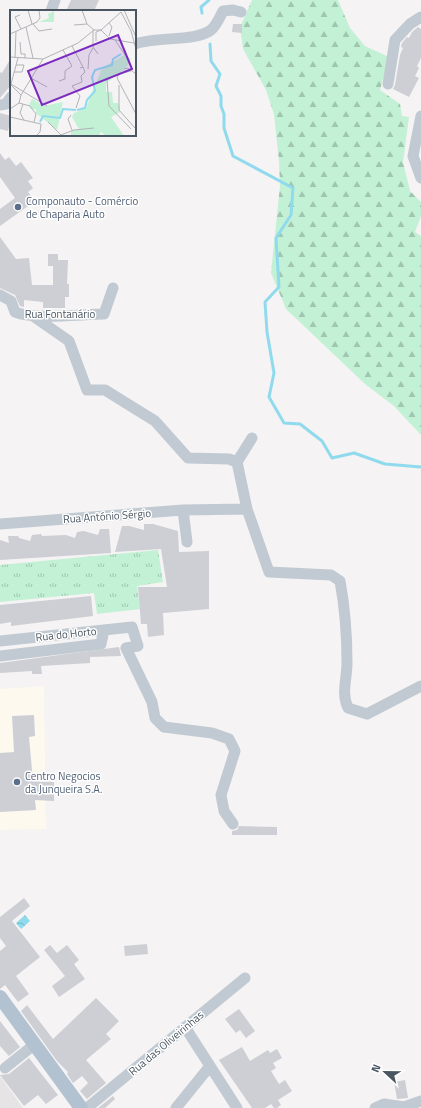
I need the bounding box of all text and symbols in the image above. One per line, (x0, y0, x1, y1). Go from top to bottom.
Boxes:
inset map (10, 10, 136, 136)
place label: Componauto - Comércio de Chaparia Auto (26, 193, 138, 222)
marker: Componauto - Comércio de Chaparia Auto (13, 202, 23, 212)
street label: Rua Fontanário (25, 306, 95, 322)
street label: Rua António Sérgio (62, 505, 152, 527)
street label: Rua do Horto (35, 623, 97, 645)
place label: Centro Negocios da Junqueira S.A. (25, 768, 102, 797)
marker: Centro Negocios da Junqueira S.A. (12, 777, 22, 787)
street label: Rua das Oliveirinhas (125, 1007, 207, 1079)
north arrow (365, 1052, 405, 1092)
text: N (367, 1062, 385, 1075)

